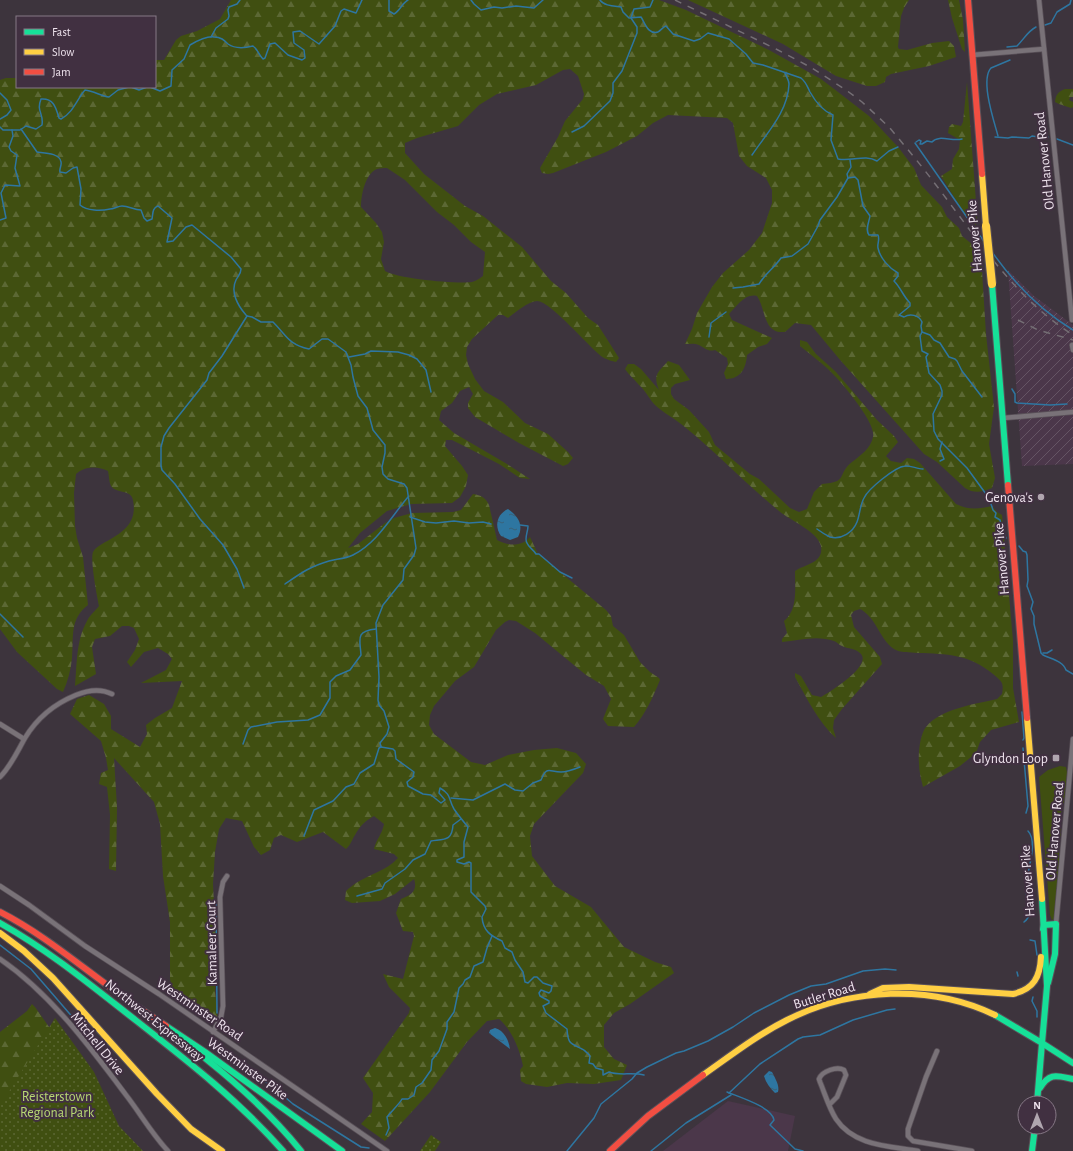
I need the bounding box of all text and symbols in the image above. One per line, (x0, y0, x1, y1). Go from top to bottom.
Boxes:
legend (16, 16, 156, 88)
text: Fast (52, 26, 71, 38)
text: Slow (52, 46, 74, 58)
text: Jam (52, 66, 71, 78)
street label: Old Hanover Road (1033, 111, 1057, 211)
street label: Hanover Pike (965, 200, 985, 272)
place label: Genova's (985, 491, 1033, 505)
marker: Genova's (1036, 492, 1046, 502)
street label: Hanover Pike (992, 523, 1012, 595)
place label: Glyndon Loop (973, 752, 1048, 766)
marker: Glyndon Loop (1051, 753, 1061, 763)
street label: Old Hanover Road (1044, 782, 1066, 881)
street label: Hanover Pike (1019, 845, 1037, 917)
street label: Kamaleer Court (204, 900, 220, 985)
street label: Westminster Road (154, 976, 245, 1044)
street label: Northwest Expressway (102, 977, 206, 1065)
street label: Butler Road (792, 980, 857, 1012)
street label: Mitchell Drive (68, 1010, 127, 1078)
street label: Westminster Pike (205, 1035, 290, 1103)
park label: Reisterstown Regional Park (20, 1090, 95, 1120)
north arrow (1017, 1095, 1057, 1135)
text: N (1033, 1100, 1041, 1111)

